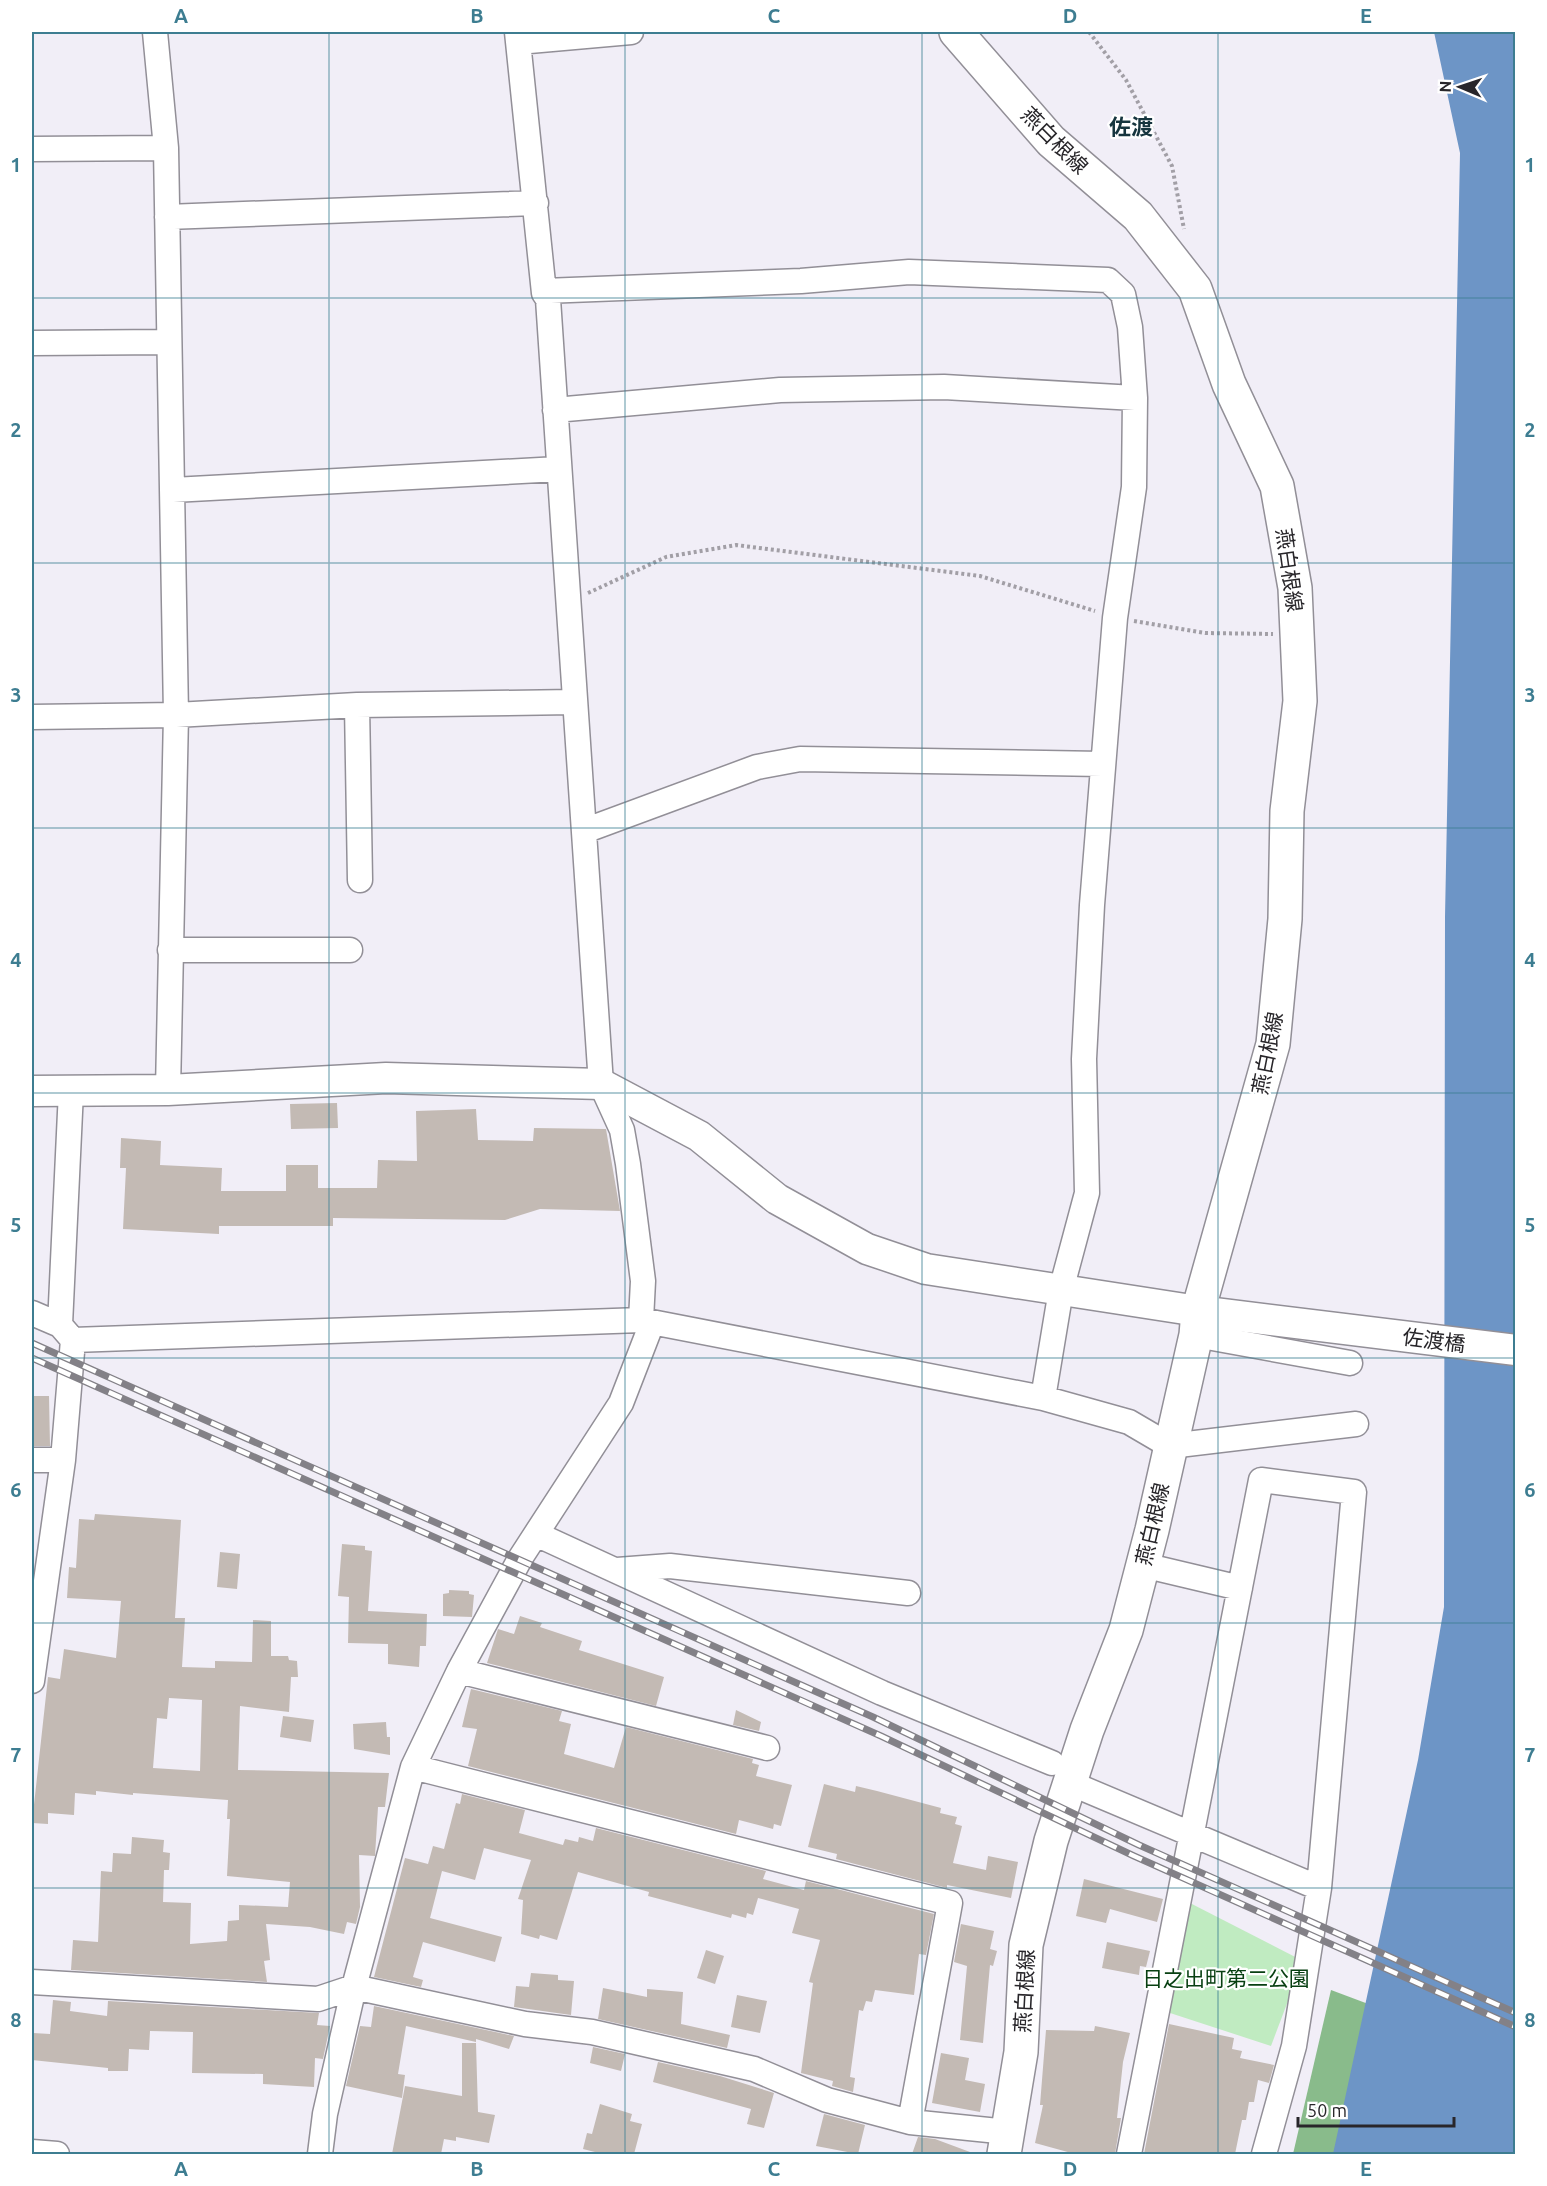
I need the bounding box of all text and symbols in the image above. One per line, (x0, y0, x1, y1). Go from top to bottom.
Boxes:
text: A (174, 4, 188, 27)
text: B (470, 4, 484, 27)
text: C (768, 4, 781, 27)
text: D (1063, 4, 1077, 27)
text: E (1360, 4, 1372, 27)
north arrow (1430, 57, 1490, 117)
text: N (1436, 80, 1454, 93)
street label: 燕白根線 (1017, 102, 1093, 178)
district label: 佐渡 (1109, 114, 1153, 139)
text: 1 (10, 153, 22, 176)
text: 1 (1524, 153, 1536, 176)
text: 2 (10, 418, 22, 441)
text: 2 (1524, 418, 1536, 441)
street label: 燕白根線 (1272, 527, 1308, 613)
text: 3 (10, 683, 22, 706)
text: 3 (1524, 683, 1536, 706)
text: 4 (10, 948, 22, 971)
text: 4 (1524, 948, 1536, 971)
street label: 燕白根線 (1247, 1009, 1287, 1097)
text: 5 (10, 1213, 22, 1236)
text: 5 (1524, 1213, 1536, 1236)
street label: 佐渡橋 (1401, 1324, 1467, 1356)
text: 6 (10, 1478, 22, 1501)
text: 6 (1524, 1478, 1536, 1501)
street label: 燕白根線 (1131, 1480, 1173, 1568)
text: 7 (10, 1743, 22, 1766)
text: 7 (1524, 1743, 1536, 1766)
street label: 燕白根線 (1010, 1948, 1038, 2034)
park label: 日之出町第二公園 (1142, 1966, 1310, 1990)
text: 8 (10, 2008, 22, 2031)
text: 8 (1524, 2008, 1536, 2031)
scale bar (1298, 2090, 1454, 2128)
text: 50 m (1307, 2100, 1347, 2120)
text: A (174, 2157, 188, 2180)
text: B (470, 2157, 484, 2180)
text: C (768, 2157, 781, 2180)
text: D (1063, 2157, 1077, 2180)
text: E (1360, 2157, 1372, 2180)

